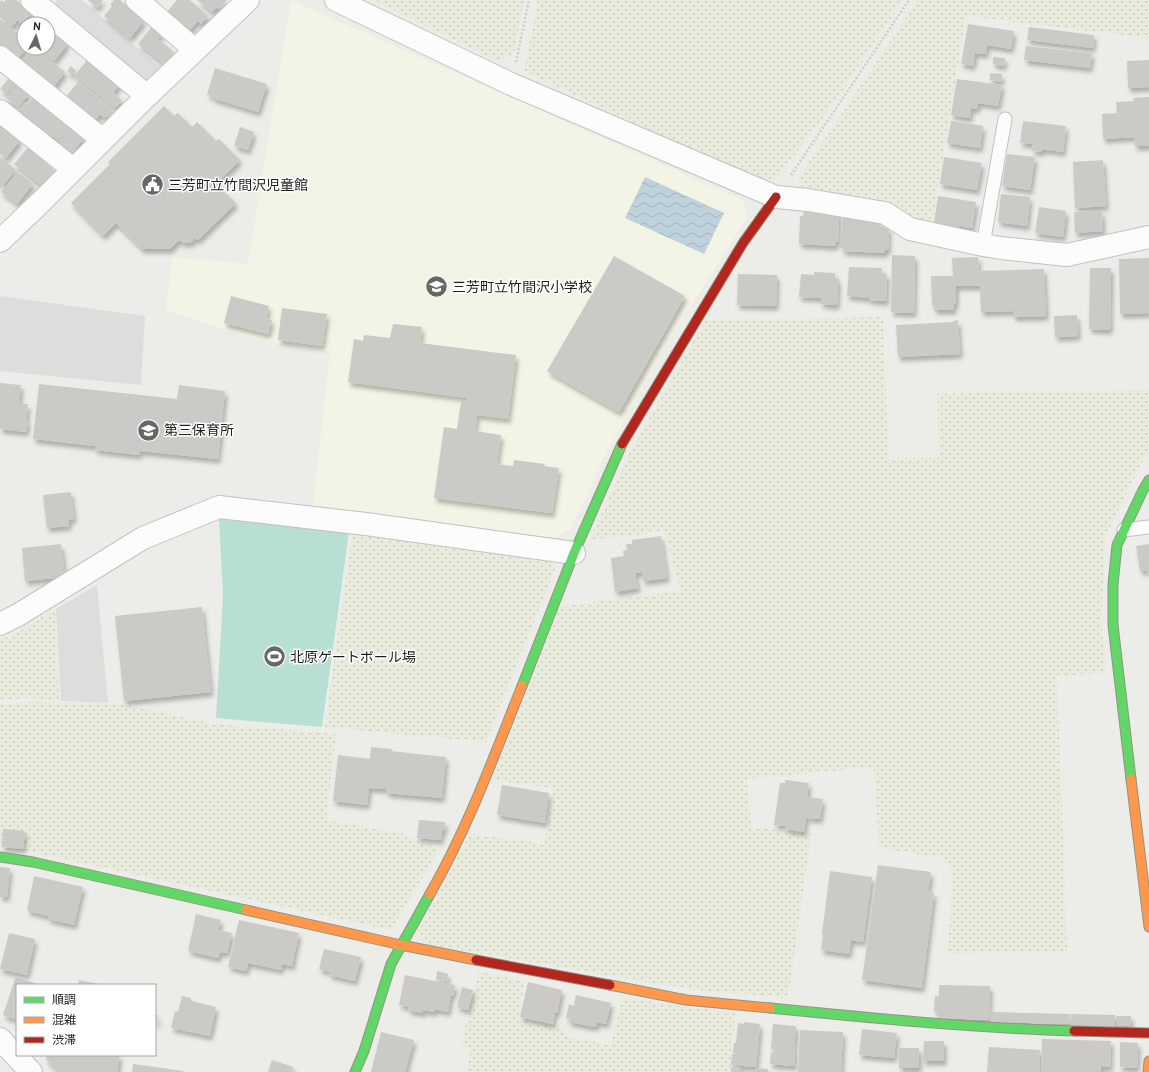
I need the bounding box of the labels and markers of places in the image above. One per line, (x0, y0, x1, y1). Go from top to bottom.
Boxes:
public building icon: 三芳町立竹間沢児童館 (140, 172, 166, 198)
place label: 三芳町立竹間沢児童館 (168, 176, 308, 194)
school or university icon: 三芳町立竹間沢小学校 (423, 274, 449, 300)
place label: 三芳町立竹間沢小学校 (452, 278, 592, 296)
school or university icon: 第三保育所 (136, 417, 162, 443)
place label: 第三保育所 (164, 421, 234, 439)
sports icon: 北原ゲートボール場 (262, 644, 288, 670)
place label: 北原ゲートボール場 (290, 648, 416, 666)

